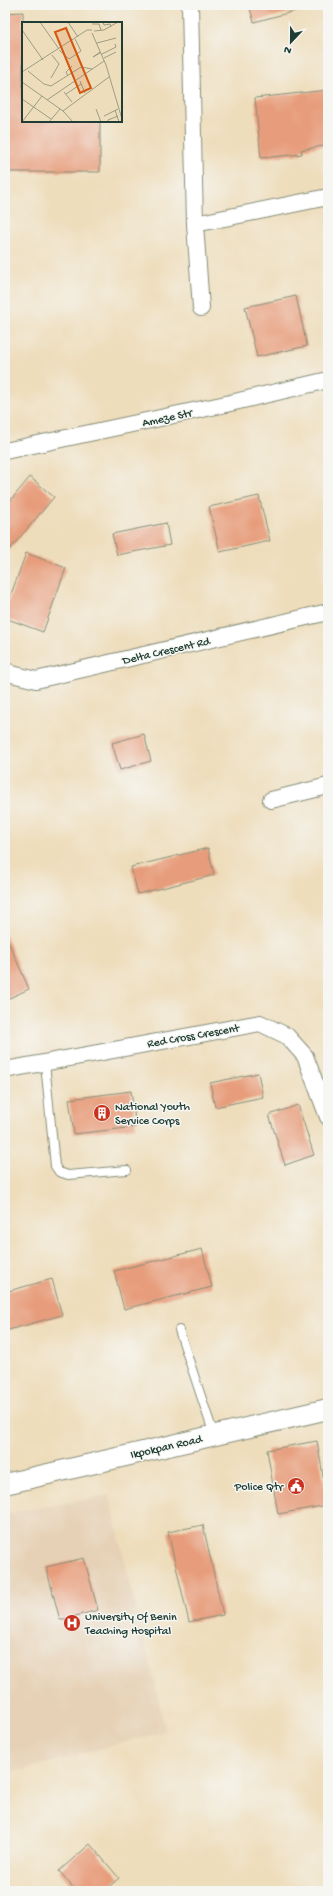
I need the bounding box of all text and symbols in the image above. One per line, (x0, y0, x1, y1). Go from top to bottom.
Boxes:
inset map (22, 22, 122, 122)
north arrow (271, 22, 311, 62)
text: N (282, 43, 294, 56)
street label: Ameze Str (141, 406, 195, 431)
street label: Delta Crescent Rd (120, 635, 213, 669)
street label: Red Cross Crescent (146, 1022, 242, 1052)
place label: National Youth Service Corps (115, 1101, 190, 1129)
building icon: National Youth Service Corps (92, 1103, 112, 1123)
street label: Ikpokpan Road (129, 1433, 205, 1463)
public building icon: Police Qtr (286, 1476, 306, 1496)
place label: Police Qtr (234, 1481, 285, 1495)
place label: University Of Benin Teaching Hospital (84, 1611, 177, 1639)
hospital icon: University Of Benin Teaching Hospital (62, 1613, 82, 1633)

